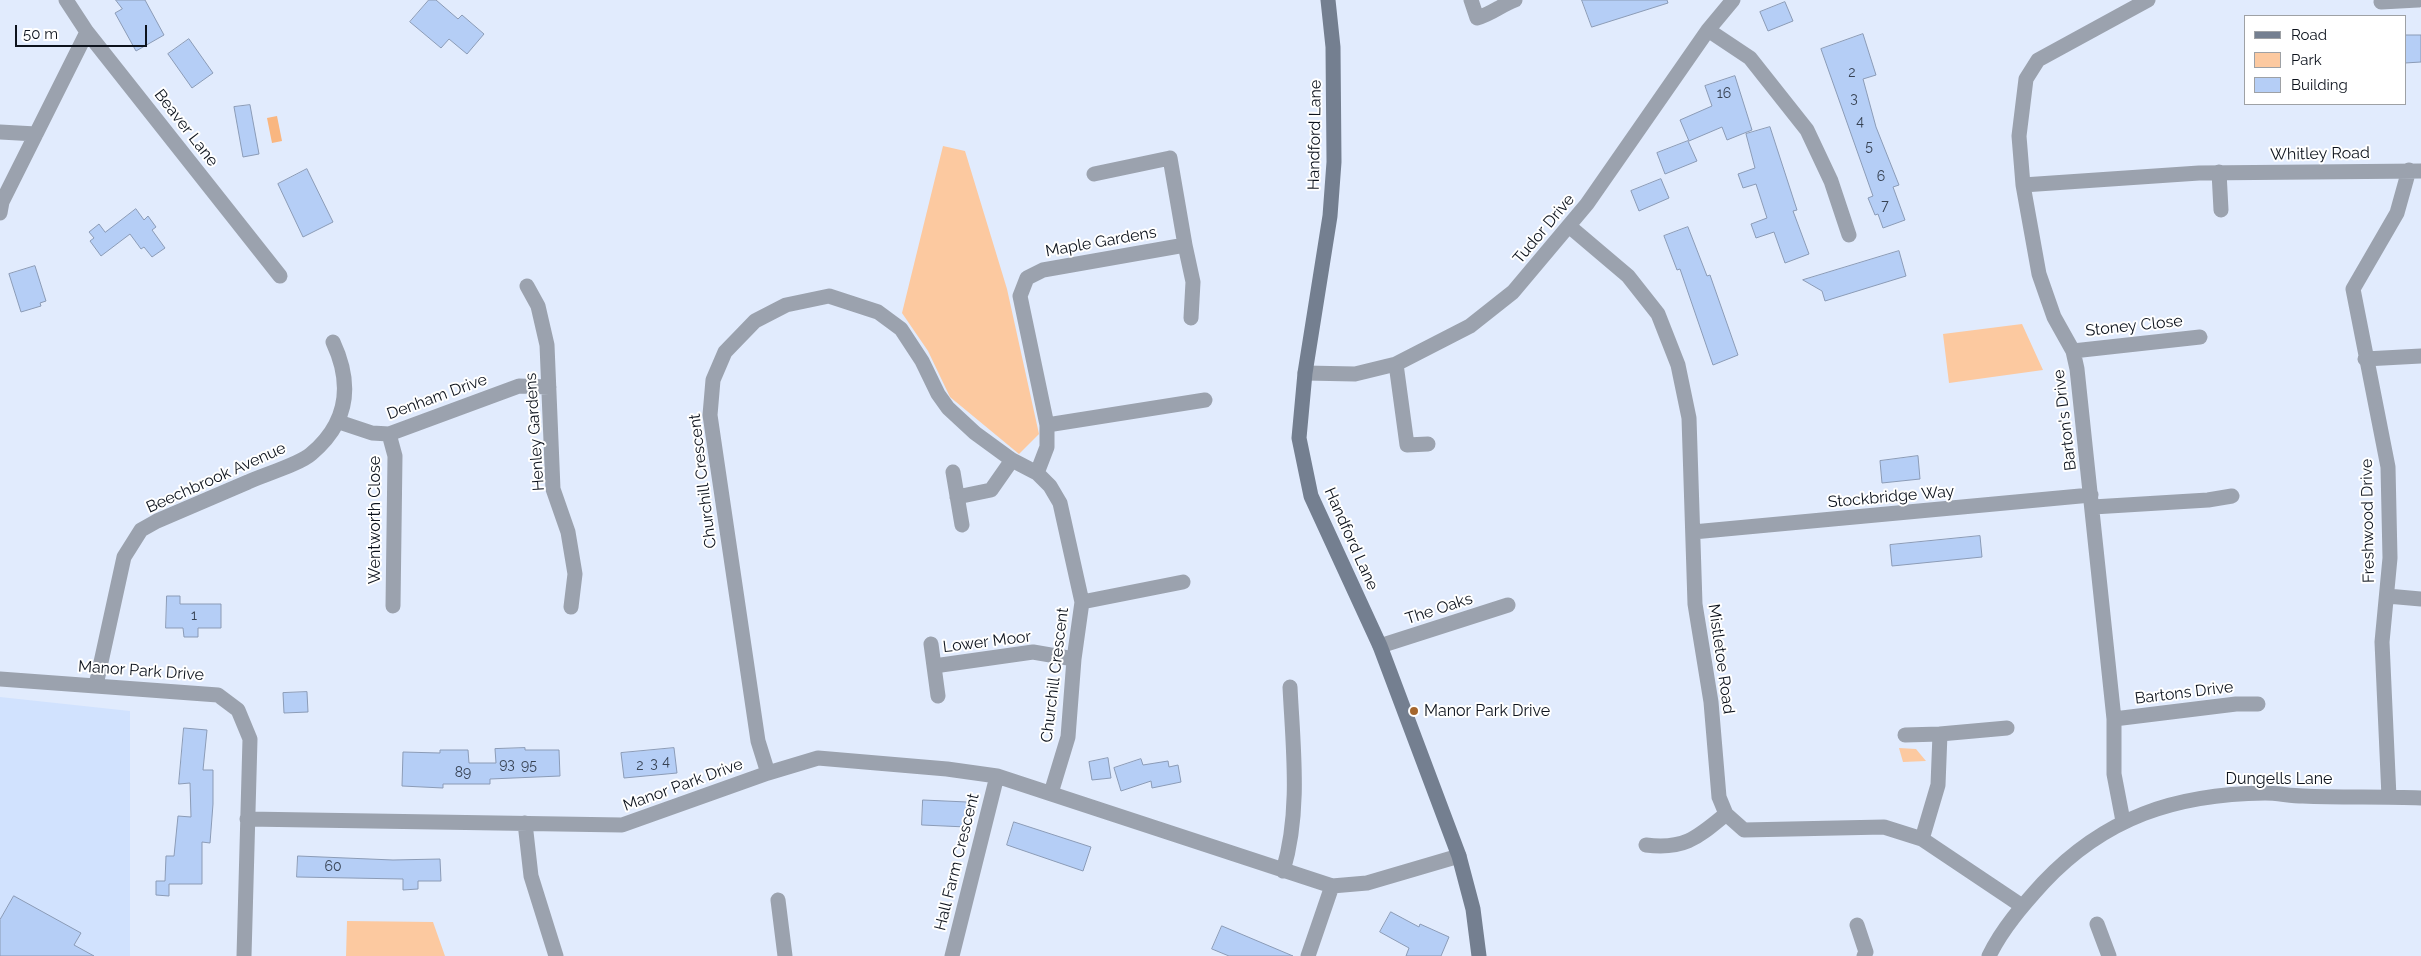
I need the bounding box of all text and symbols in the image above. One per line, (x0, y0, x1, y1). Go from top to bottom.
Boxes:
scale bar (18, 15, 150, 47)
legend (2244, 15, 2406, 105)
text: 50 m (23, 25, 58, 43)
text: Road (2291, 26, 2327, 44)
text: Park (2291, 51, 2322, 69)
house number: 2 (1848, 65, 1856, 81)
text: Building (2291, 76, 2348, 94)
street label: Handford Lane (1304, 80, 1326, 190)
street label: Beaver Lane (150, 86, 222, 170)
house number: 16 (1717, 86, 1731, 102)
house number: 3 (1850, 91, 1858, 107)
house number: 4 (1856, 114, 1864, 130)
house number: 5 (1865, 139, 1873, 155)
street label: Whitley Road (2270, 144, 2370, 164)
house number: 6 (1877, 169, 1885, 185)
street label: Tudor Drive (1509, 190, 1579, 268)
house number: 7 (1881, 198, 1889, 214)
street label: Maple Gardens (1044, 223, 1158, 261)
street label: Stoney Close (2085, 311, 2183, 341)
street label: Barton's Drive (2049, 368, 2081, 472)
street label: Denham Drive (384, 370, 490, 424)
street label: Henley Gardens (521, 372, 549, 492)
street label: Churchill Crescent (685, 412, 721, 550)
street label: Beechbrook Avenue (143, 439, 289, 517)
street label: Wentworth Close (365, 456, 385, 584)
street label: Freshwood Drive (2357, 459, 2379, 583)
street label: Stockbridge Way (1827, 482, 1955, 512)
street label: Handford Lane (1320, 485, 1382, 593)
street label: The Oaks (1403, 589, 1475, 629)
street label: Mistletoe Road (1704, 603, 1738, 715)
street label: Churchill Crescent (1037, 606, 1073, 744)
house number: 1 (191, 608, 197, 624)
street label: Lower Moor (942, 627, 1032, 657)
street label: Manor Park Drive (77, 657, 205, 685)
street label: Bartons Drive (2134, 677, 2234, 709)
place label: Manor Park Drive (1424, 701, 1550, 721)
marker: Manor Park Drive (1408, 705, 1420, 717)
street label: Manor Park Drive (620, 754, 746, 816)
house number: 4 (662, 754, 670, 770)
house number: 3 (650, 756, 658, 772)
house number: 93 (499, 757, 515, 773)
house number: 95 (521, 758, 537, 774)
house number: 2 (636, 758, 644, 774)
house number: 89 (455, 765, 471, 781)
street label: Dungells Lane (2226, 769, 2332, 789)
street label: Hall Farm Crescent (931, 791, 983, 933)
house number: 60 (324, 859, 342, 875)

